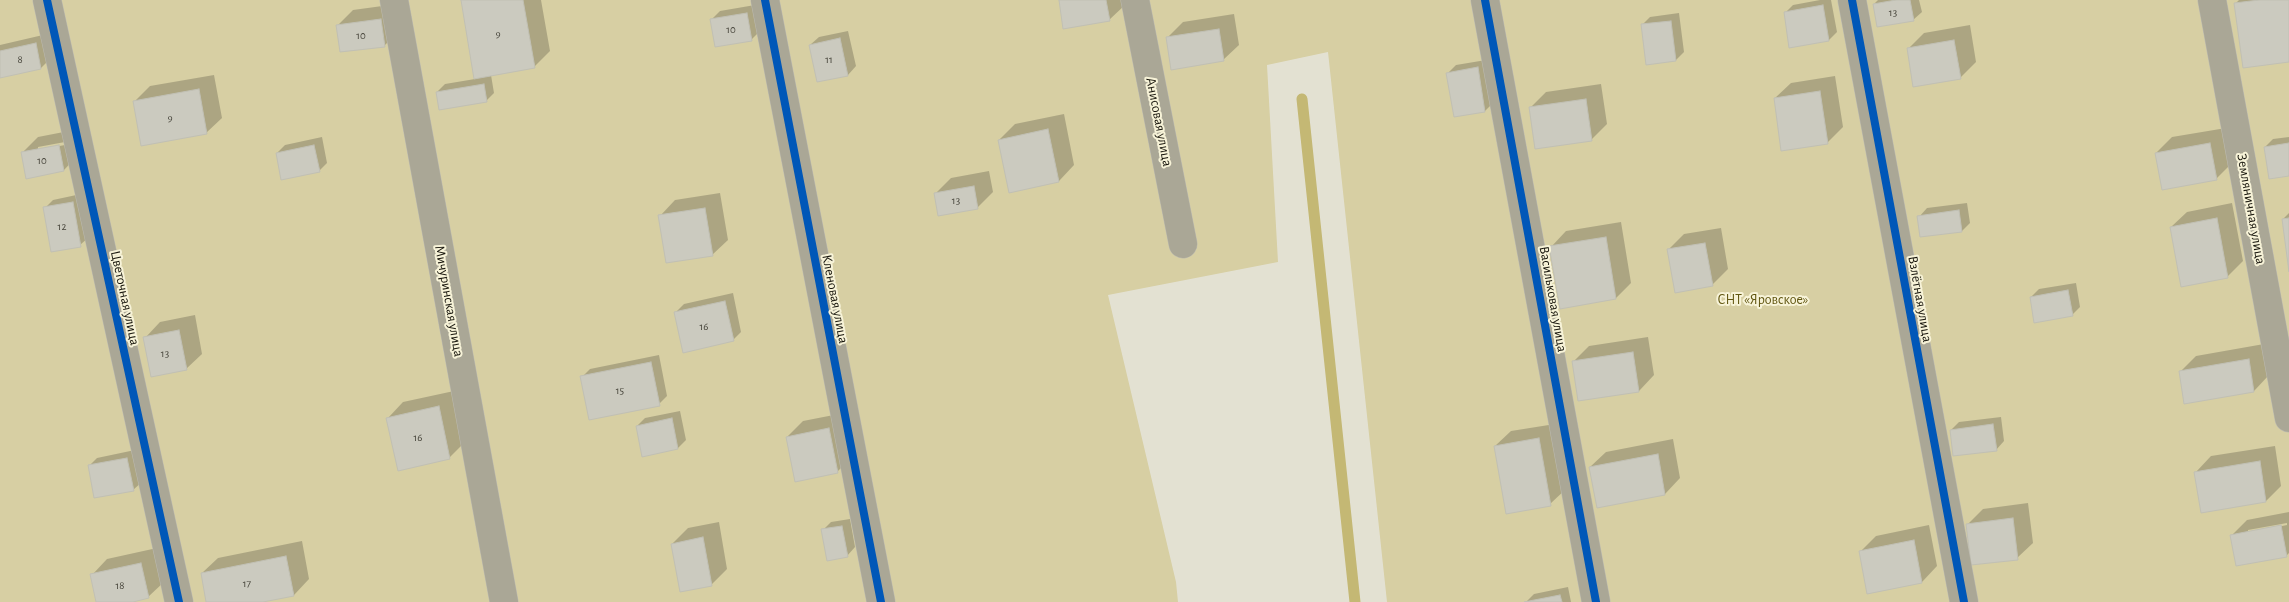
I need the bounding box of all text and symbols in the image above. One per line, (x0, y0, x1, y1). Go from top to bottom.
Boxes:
house number: 13 (1889, 6, 1897, 20)
house number: 10 (726, 23, 736, 37)
house number: 9 (495, 27, 501, 41)
house number: 10 (356, 29, 366, 43)
house number: 8 (17, 53, 23, 67)
house number: 11 (825, 53, 833, 67)
street label: Анисовая улица (1142, 76, 1176, 168)
house number: 9 (167, 111, 173, 125)
street label: Земляничная улица (2233, 152, 2269, 266)
house number: 10 (37, 154, 47, 168)
house number: 13 (952, 194, 960, 208)
house number: 12 (58, 220, 66, 234)
street label: Мичуринская улица (431, 244, 467, 358)
street label: Васильковая улица (1535, 245, 1571, 353)
street label: Цветочная улица (107, 249, 143, 347)
street label: Кленовая улица (818, 253, 852, 345)
street label: Взлётная улица (1904, 255, 1936, 343)
park label: СНТ «Яровское» (1718, 292, 1808, 308)
house number: 16 (700, 320, 708, 334)
house number: 13 (161, 347, 169, 361)
house number: 15 (616, 384, 624, 398)
house number: 16 (414, 431, 422, 445)
house number: 17 (243, 577, 251, 591)
house number: 18 (116, 579, 124, 593)

